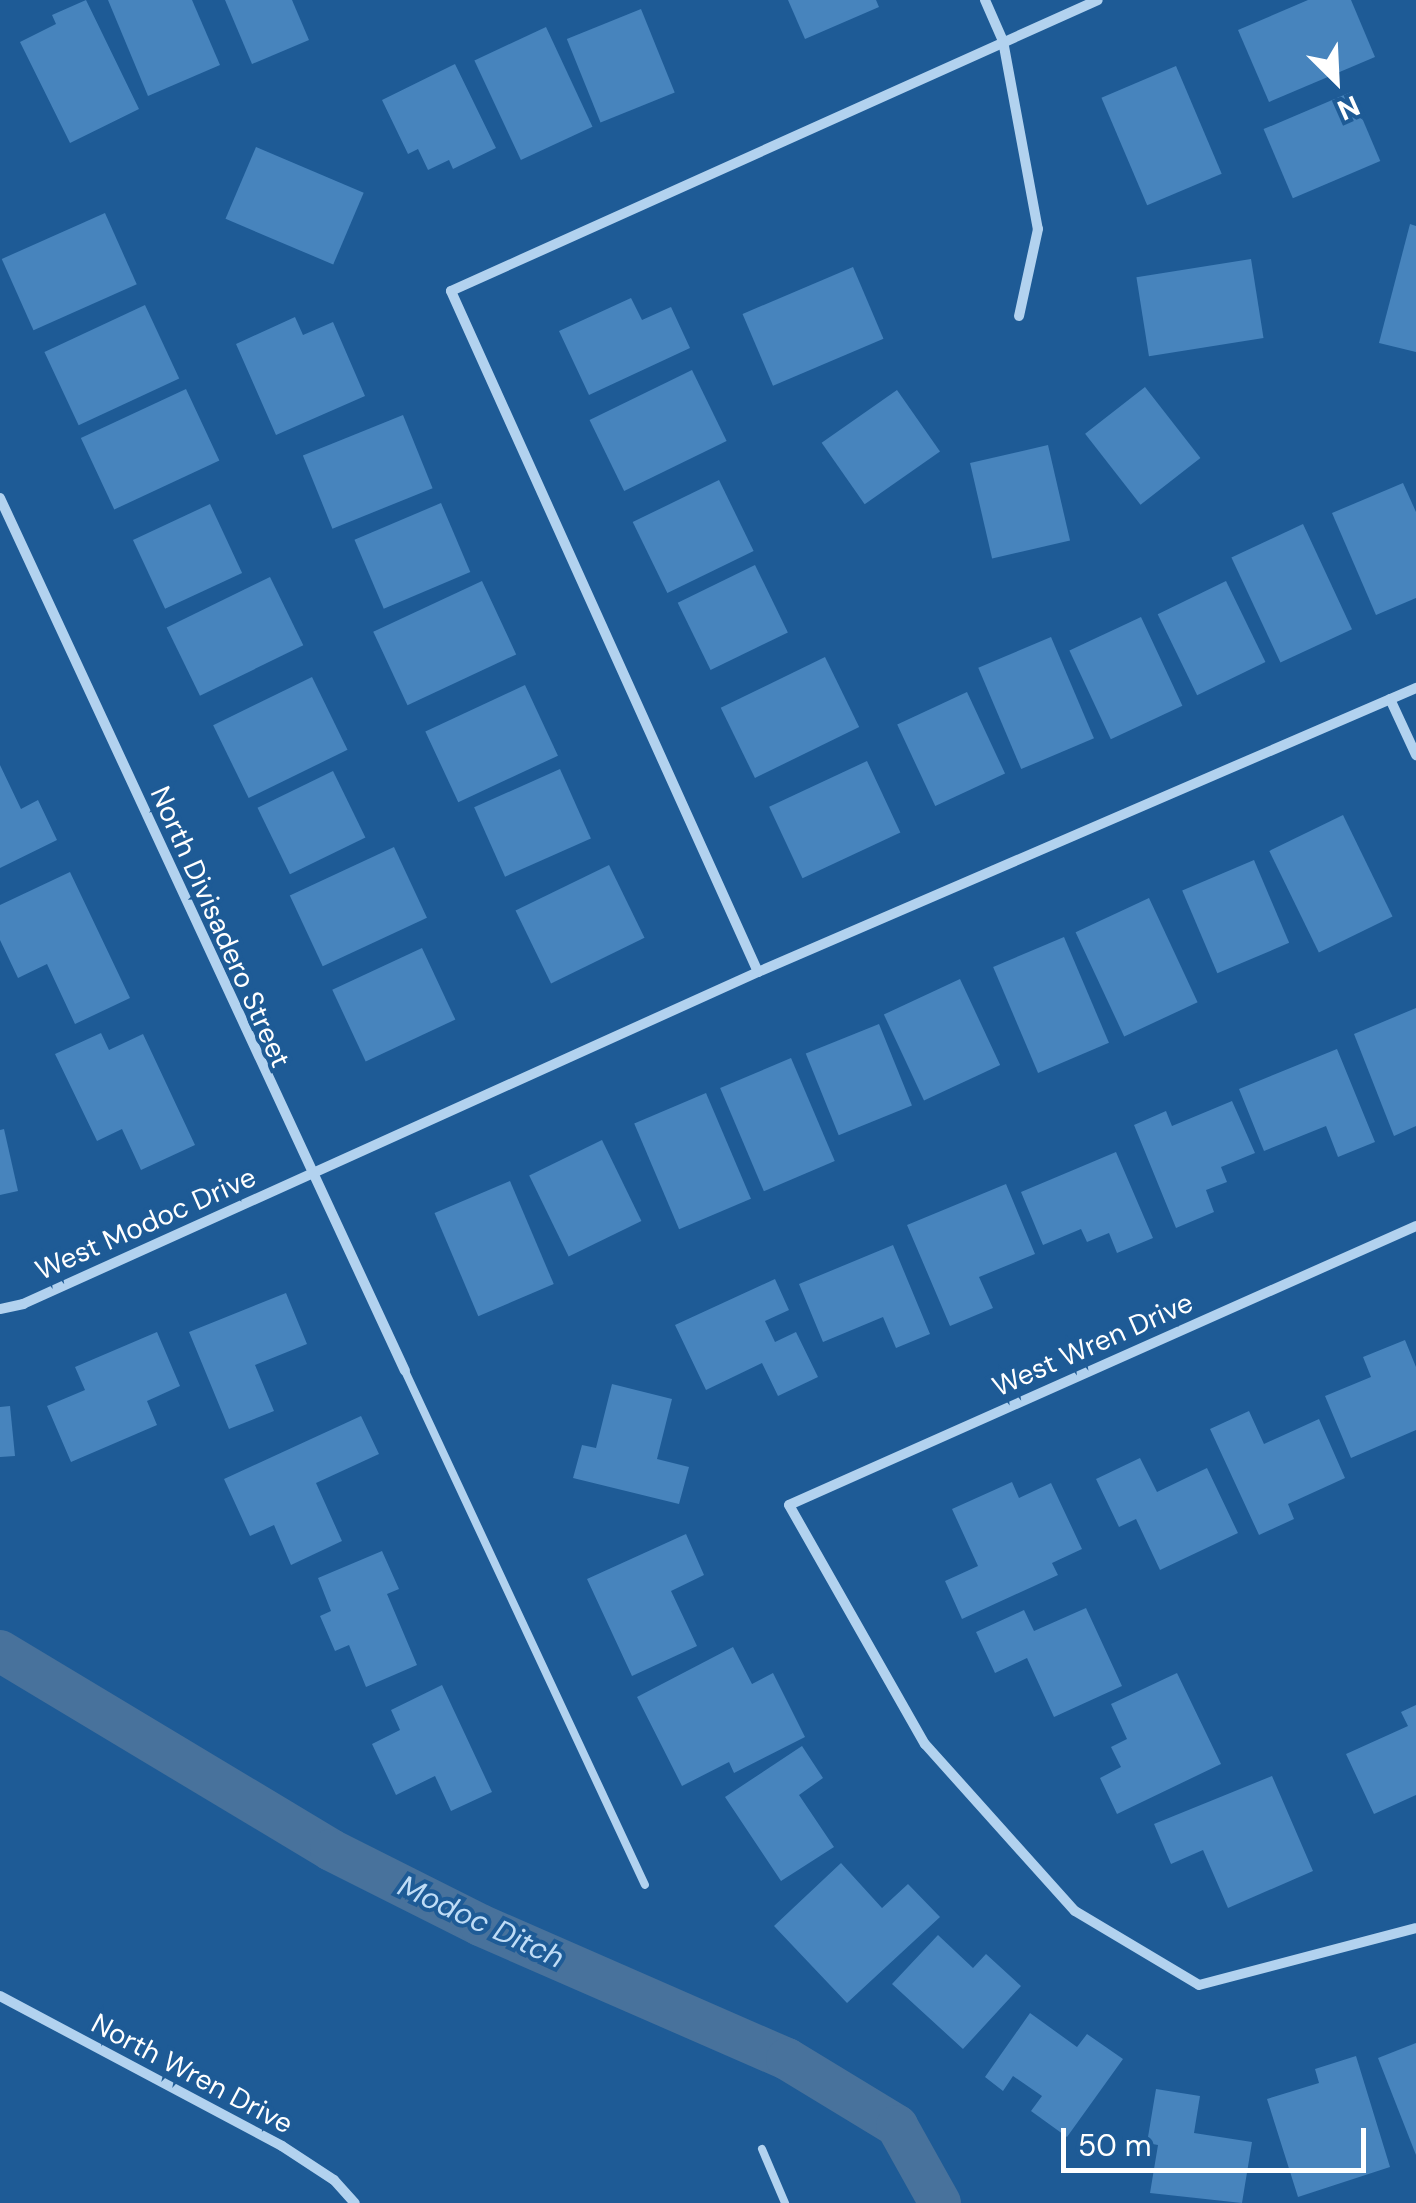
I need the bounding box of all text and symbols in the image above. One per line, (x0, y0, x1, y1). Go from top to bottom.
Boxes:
north arrow (1286, 30, 1386, 130)
text: N (1332, 87, 1365, 129)
street label: North Divisadero Street (143, 781, 297, 1073)
street label: West Modoc Drive (31, 1160, 261, 1288)
street label: West Wren Drive (988, 1286, 1198, 1404)
water label: Modoc Ditch (392, 1868, 570, 1976)
street label: North Wren Drive (86, 2007, 298, 2141)
scale bar (1066, 2108, 1371, 2170)
text: 50 m (1078, 2126, 1152, 2165)

